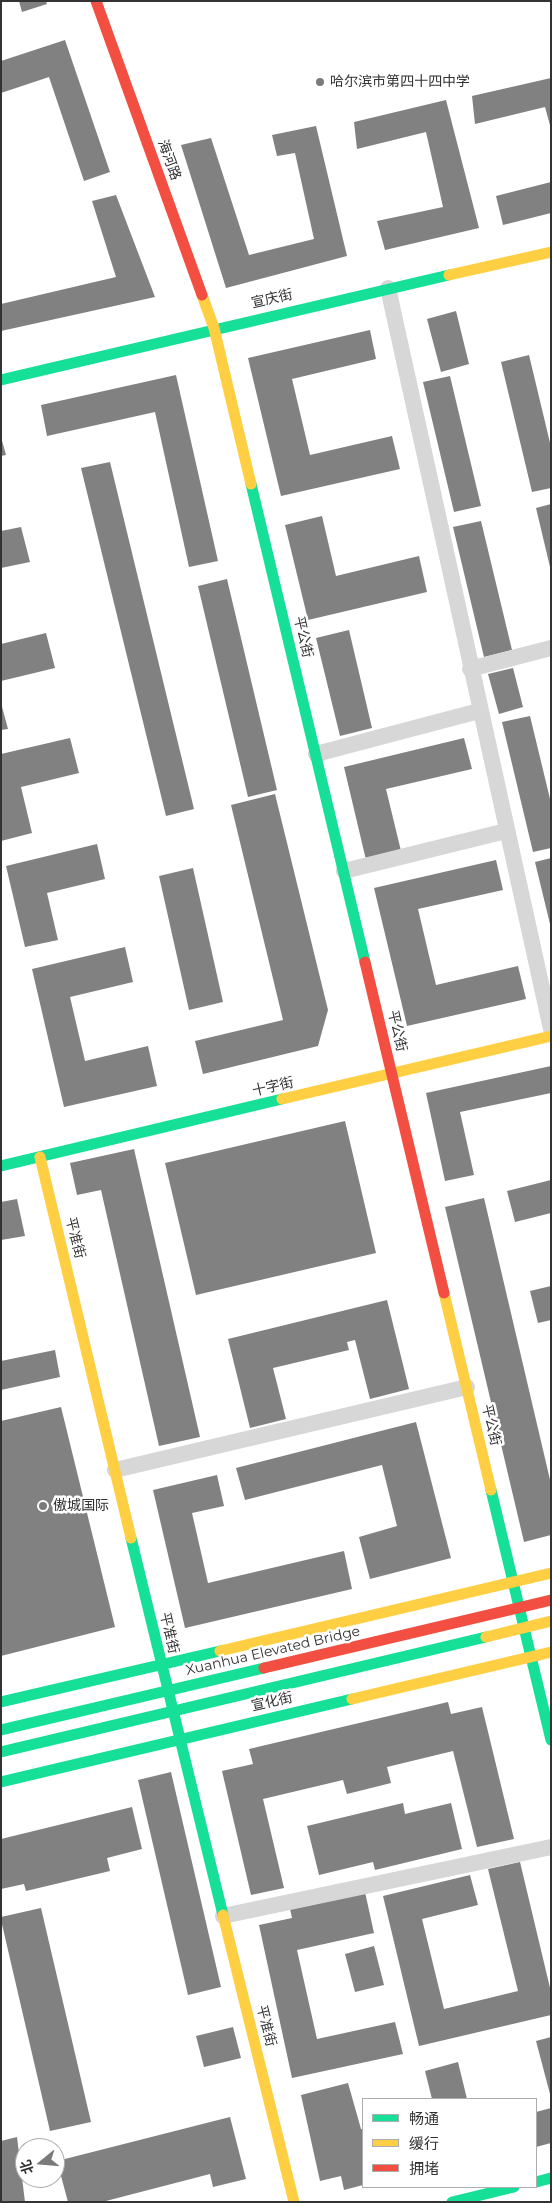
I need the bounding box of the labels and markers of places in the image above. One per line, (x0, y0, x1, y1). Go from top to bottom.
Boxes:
place label: 哈尔滨市第四十四中学 (330, 74, 470, 90)
marker: 哈尔滨市第四十四中学 (314, 76, 326, 88)
place label: 傲城国际 (53, 1498, 109, 1514)
marker: 傲城国际 (37, 1500, 49, 1512)

